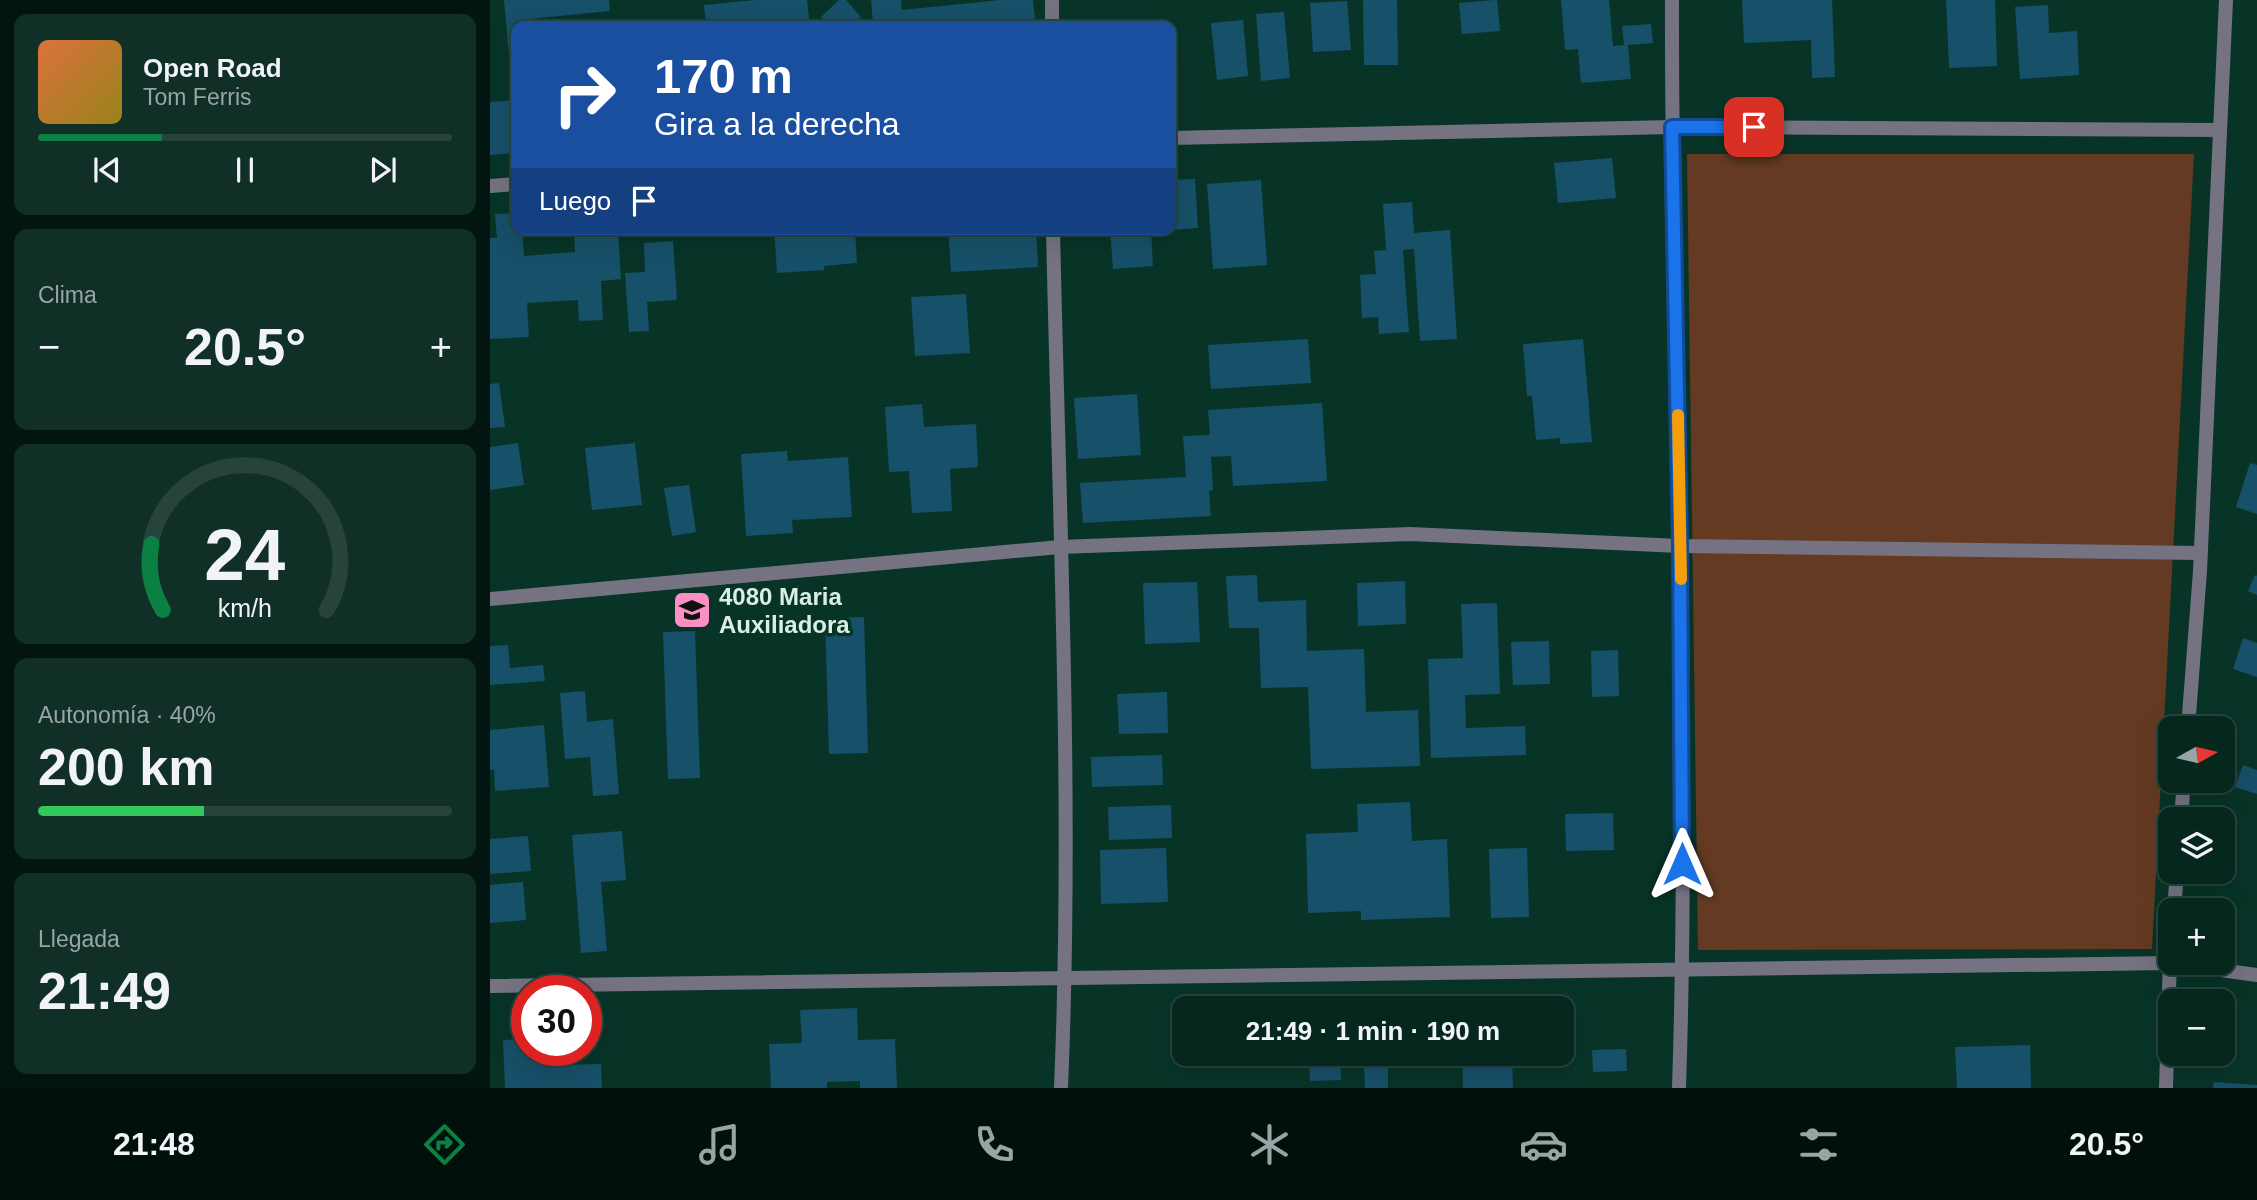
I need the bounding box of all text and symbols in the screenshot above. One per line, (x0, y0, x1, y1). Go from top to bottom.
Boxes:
icon: right (539, 49, 630, 140)
text: 170 m (654, 49, 793, 103)
text: Open Road (143, 53, 282, 83)
text: Tom Ferris (143, 84, 252, 110)
pin (1724, 97, 1784, 157)
text: Gira a la derecha (654, 106, 899, 142)
icon: arrive (1735, 108, 1773, 146)
icon: previous (88, 151, 126, 189)
icon: pause (226, 151, 264, 189)
icon: next (364, 151, 402, 189)
icon: arrive (625, 182, 663, 220)
text: Luego (539, 186, 611, 216)
text: Clima (38, 282, 97, 308)
text: 20.5° (184, 318, 306, 376)
text: − (38, 326, 60, 368)
text: + (430, 326, 452, 368)
text: 24 (205, 514, 286, 595)
place label: 4080 Maria Auxiliadora (719, 583, 850, 638)
school or university icon: 4080 Maria Auxiliadora (671, 589, 713, 631)
text: km/h (218, 594, 272, 622)
text: Autonomía · 40% (38, 702, 216, 728)
north arrow (2158, 716, 2235, 793)
map controls (2158, 716, 2235, 1066)
text: 200 km (38, 738, 214, 796)
button: layers (2158, 807, 2235, 884)
position arrow (1645, 827, 1719, 901)
button: + (2158, 898, 2235, 975)
text: Llegada (38, 926, 120, 952)
text: 21:49 (38, 962, 171, 1020)
speed limit sign: 30 (511, 975, 602, 1066)
button: − (2158, 989, 2235, 1066)
text: 21:49 · 1 min · 190 m (1246, 1016, 1500, 1046)
icon: directions (420, 1120, 469, 1169)
icon: music (695, 1120, 744, 1169)
icon: phone (970, 1120, 1019, 1169)
icon: climate (1245, 1120, 1294, 1169)
icon: car (1519, 1120, 1568, 1169)
icon: filters (1794, 1120, 1843, 1169)
text: 21:48 (113, 1126, 195, 1162)
text: 20.5° (2069, 1126, 2144, 1162)

